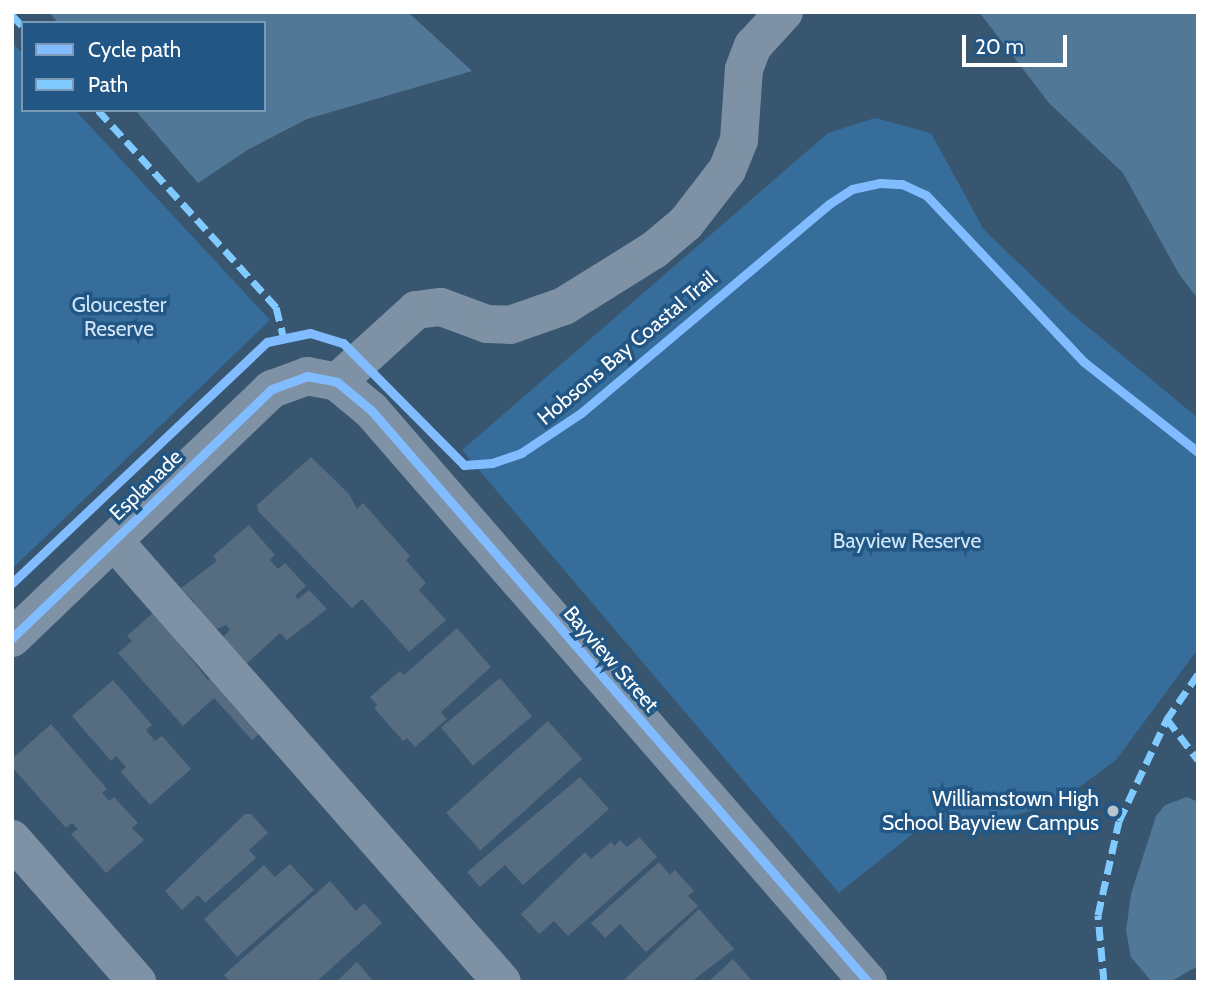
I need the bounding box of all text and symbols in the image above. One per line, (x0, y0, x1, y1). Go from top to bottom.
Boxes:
legend (21, 21, 266, 112)
scale bar (965, 21, 1070, 65)
text: 20 m (975, 34, 1024, 59)
text: Cycle path (88, 37, 181, 62)
text: Path (88, 72, 128, 97)
street label: Hobsons Bay Coastal Trail (532, 266, 722, 430)
park label: Gloucester Reserve (72, 292, 166, 342)
street label: Esplanade (104, 444, 188, 526)
park label: Bayview Reserve (833, 528, 981, 554)
street label: Bayview Street (558, 601, 664, 717)
place label: Williamstown High School Bayview Campus (882, 786, 1099, 836)
marker: Williamstown High School Bayview Campus (1105, 803, 1121, 819)

